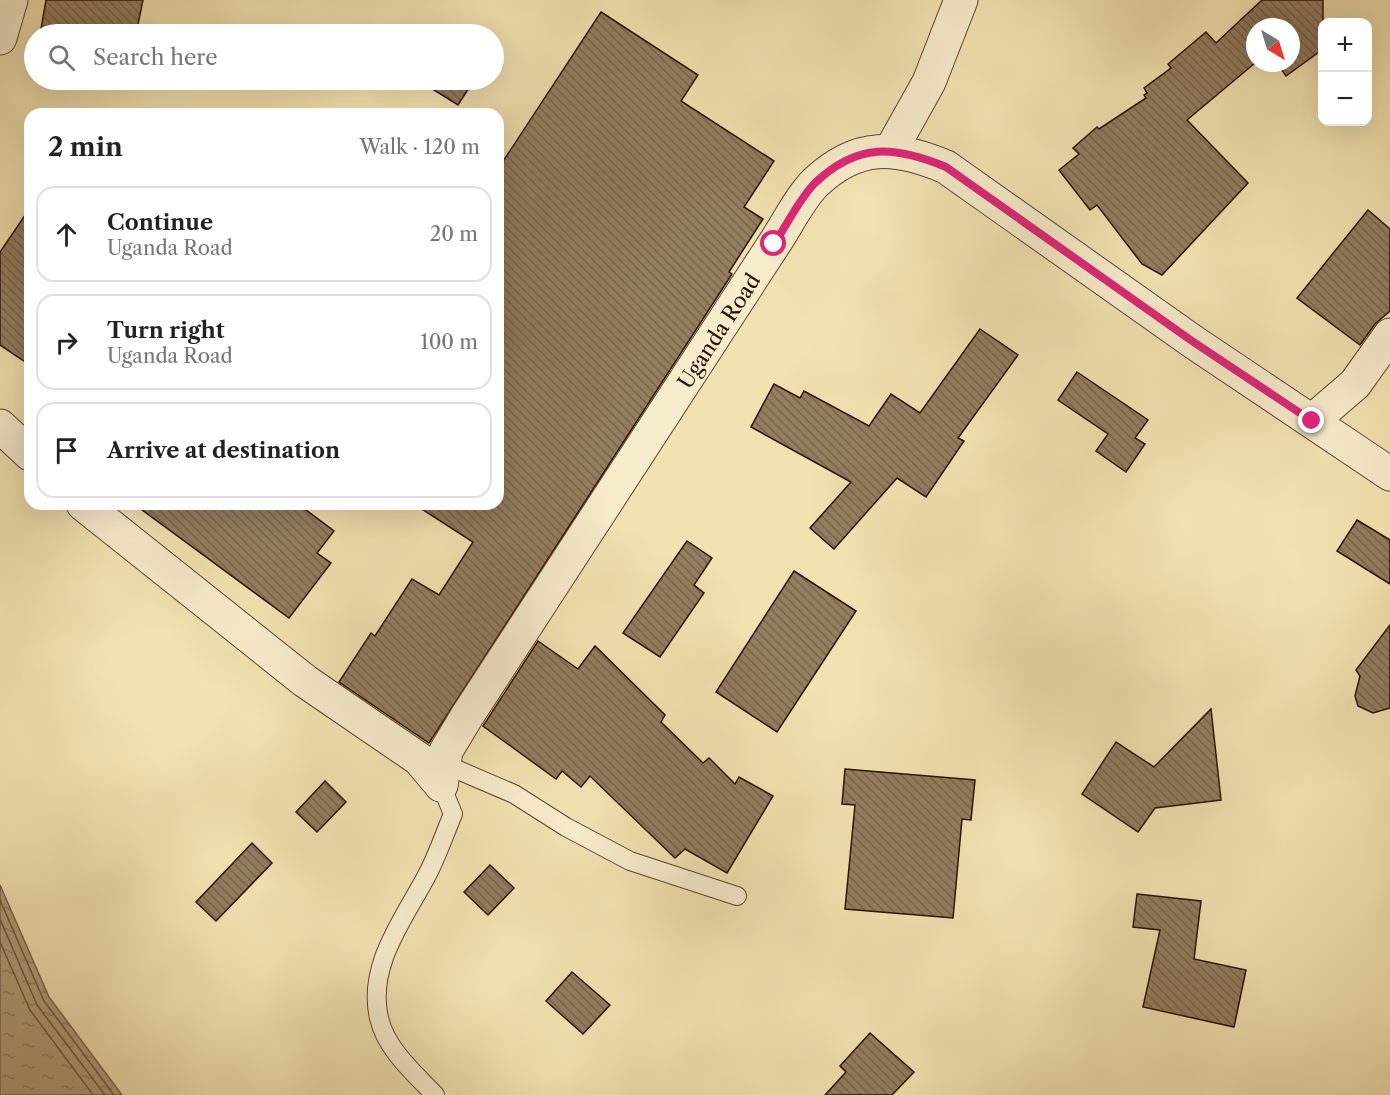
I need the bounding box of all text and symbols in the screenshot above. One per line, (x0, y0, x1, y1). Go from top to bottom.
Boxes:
north arrow (1246, 18, 1300, 72)
map controls (1318, 18, 1372, 126)
button: + (1318, 18, 1372, 72)
search box (24, 24, 504, 90)
icon: search (45, 41, 78, 74)
text: Search here (93, 44, 218, 71)
button: − (1318, 72, 1372, 126)
text: 2 min (48, 131, 123, 163)
text: Walk · 120 m (359, 135, 480, 159)
text: Continue (107, 209, 213, 236)
icon: ahead (50, 218, 83, 251)
text: 20 m (430, 222, 478, 246)
route start (760, 230, 786, 256)
text: Uganda Road (107, 236, 233, 260)
street label: Uganda Road (673, 269, 766, 393)
text: Turn right (107, 317, 225, 344)
icon: right (50, 326, 83, 359)
text: 100 m (420, 330, 478, 354)
text: Uganda Road (107, 344, 233, 368)
route end (1298, 407, 1324, 433)
icon: arrive (50, 434, 83, 467)
text: Arrive at destination (107, 437, 340, 464)

